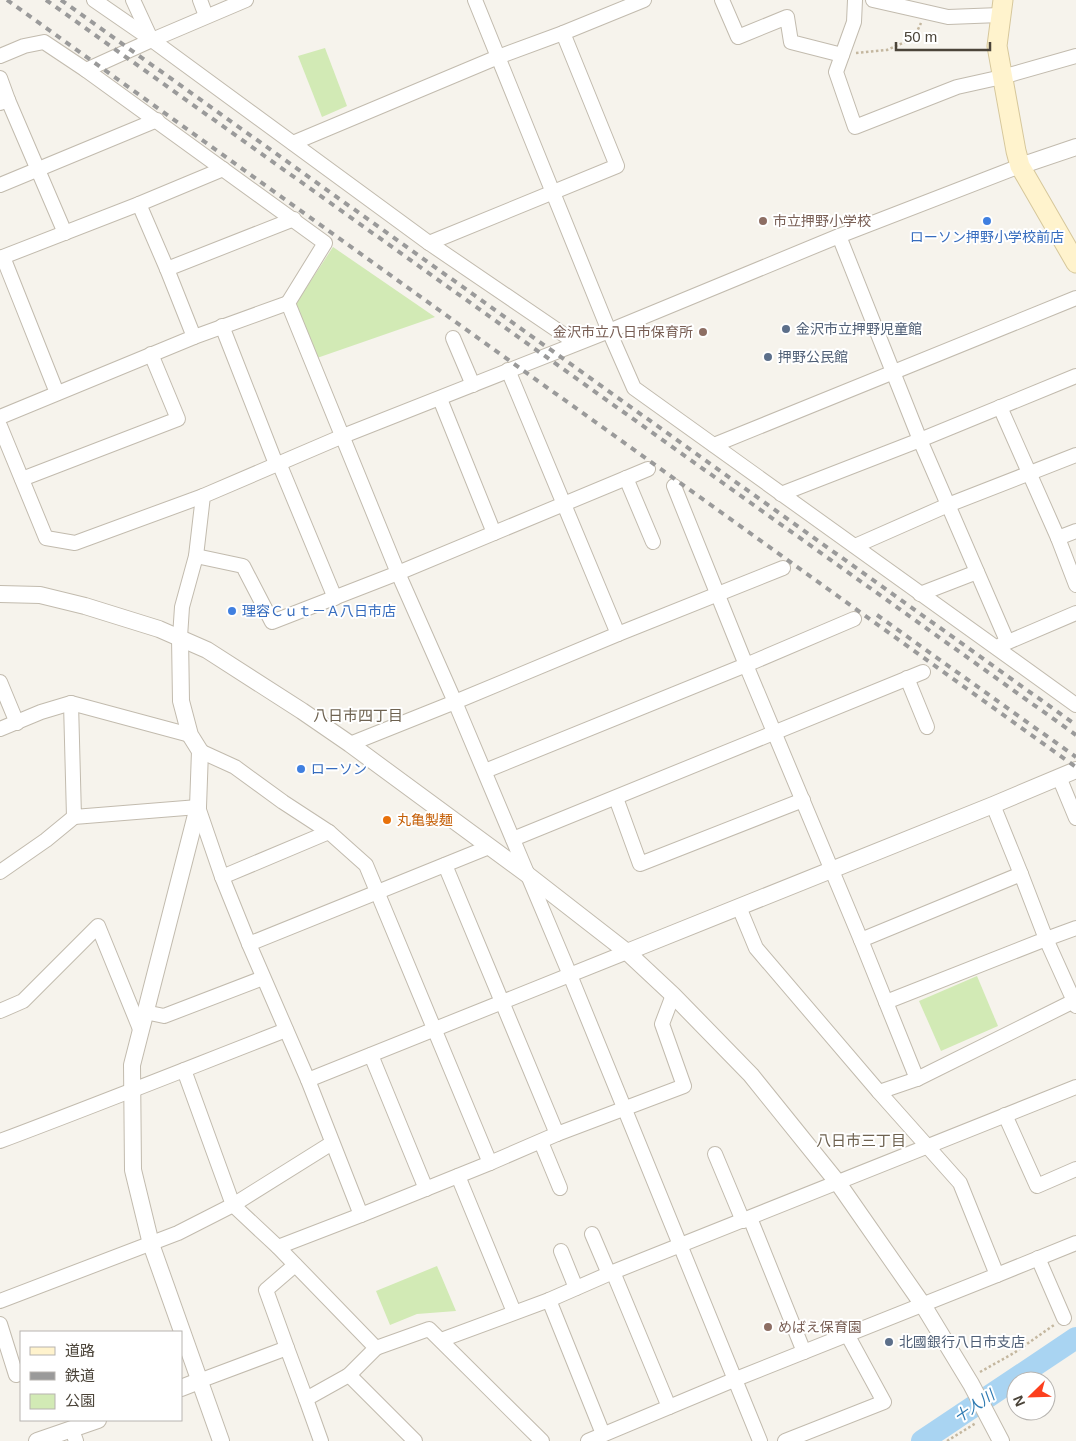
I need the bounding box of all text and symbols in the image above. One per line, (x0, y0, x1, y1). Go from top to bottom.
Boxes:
scale bar (896, 20, 990, 52)
text: 50 m (904, 28, 937, 45)
place label: 市立押野小学校 (773, 213, 871, 229)
marker: 市立押野小学校 (757, 215, 769, 227)
marker: ローソン押野小学校前店 (981, 215, 993, 227)
place label: ローソン押野小学校前店 (910, 229, 1064, 245)
place label: 金沢市立押野児童館 (796, 321, 922, 337)
marker: 金沢市立押野児童館 (780, 323, 792, 335)
place label: 金沢市立八日市保育所 (553, 324, 693, 340)
marker: 金沢市立八日市保育所 (697, 326, 709, 338)
place label: 押野公民館 (778, 349, 848, 365)
marker: 押野公民館 (762, 351, 774, 363)
place label: 理容Ｃｕｔ－Ａ八日市店 (242, 603, 396, 619)
marker: 理容Ｃｕｔ－Ａ八日市店 (226, 605, 238, 617)
district label: 八日市四丁目 (313, 707, 403, 724)
place label: ローソン (311, 761, 367, 777)
marker: ローソン (295, 763, 307, 775)
place label: 丸亀製麺 (397, 812, 453, 828)
marker: 丸亀製麺 (381, 814, 393, 826)
district label: 八日市三丁目 (816, 1132, 906, 1149)
place label: めばえ保育園 (778, 1319, 862, 1335)
marker: めばえ保育園 (762, 1321, 774, 1333)
legend (20, 1331, 182, 1421)
place label: 北國銀行八日市支店 (899, 1334, 1025, 1350)
marker: 北國銀行八日市支店 (883, 1336, 895, 1348)
text: 道路 (65, 1342, 95, 1359)
text: 鉄道 (65, 1367, 95, 1384)
north arrow (1006, 1371, 1056, 1421)
water label: 十人川 (951, 1385, 999, 1426)
text: 公園 (65, 1392, 95, 1409)
text: N (1010, 1393, 1028, 1409)

